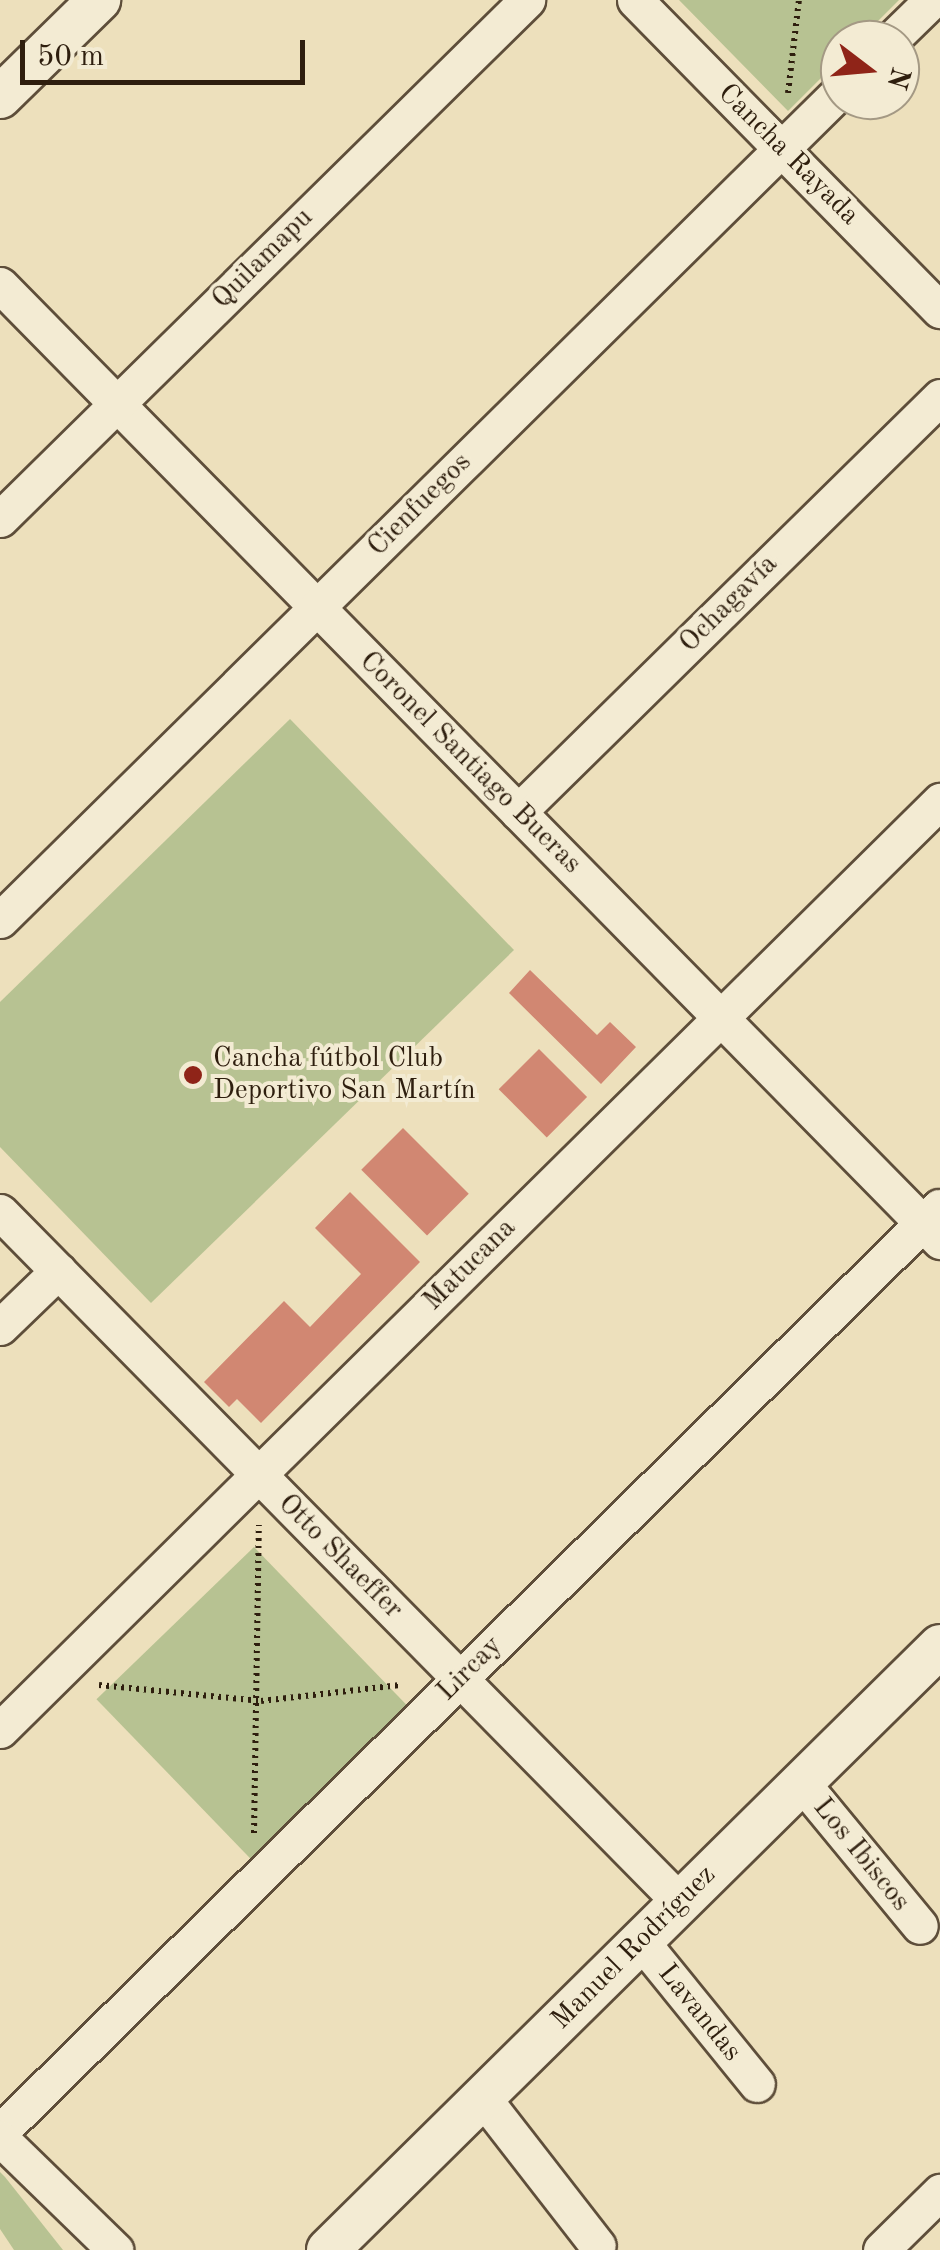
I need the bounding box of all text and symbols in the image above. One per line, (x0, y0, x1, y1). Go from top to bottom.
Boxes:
scale bar (25, 20, 310, 82)
north arrow (820, 20, 920, 120)
text: 50 m (37, 42, 104, 72)
text: N (881, 64, 913, 92)
street label: Cancha Rayada (710, 77, 866, 233)
street label: Quilamapu (206, 202, 320, 316)
street label: Cienfuegos (361, 446, 479, 564)
street label: Ochagavía (673, 548, 785, 660)
street label: Coronel Santiago Bueras (352, 645, 588, 881)
place label: Cancha fútbol Club Deportivo San Martín (213, 1042, 476, 1108)
marker: Cancha fútbol Club Deportivo San Martín (182, 1064, 204, 1086)
street label: Matucana (417, 1212, 523, 1318)
street label: Otto Shaeffer (270, 1487, 410, 1627)
street label: Lircay (430, 1629, 510, 1709)
street label: Los Ibiscos (805, 1792, 917, 1918)
street label: Manuel Rodríguez (545, 1859, 723, 2037)
street label: Lavandas (650, 1958, 748, 2068)

